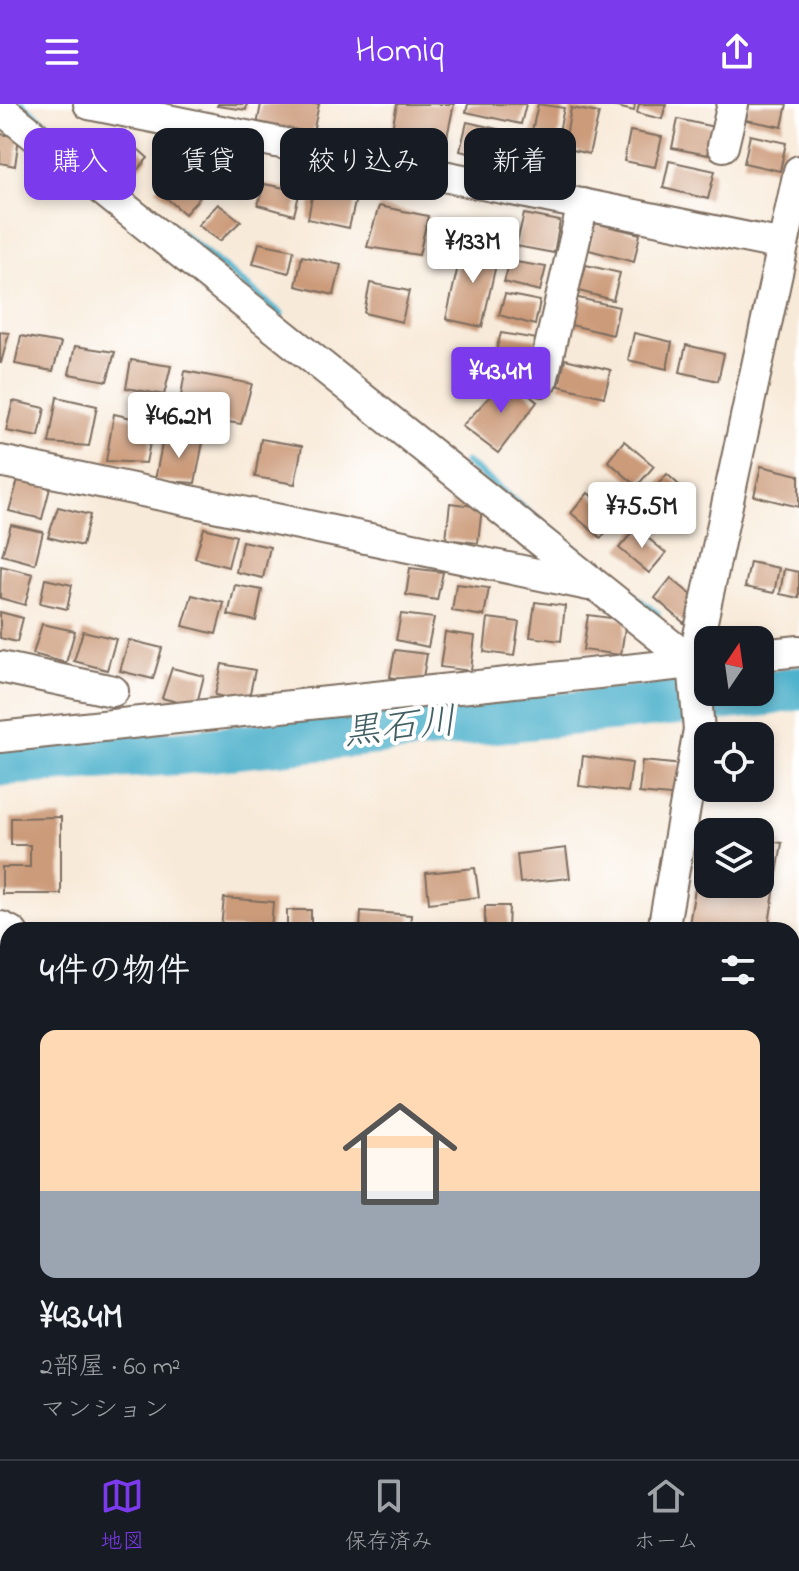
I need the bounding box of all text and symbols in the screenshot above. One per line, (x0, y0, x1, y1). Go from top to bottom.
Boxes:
text: Homiq (355, 26, 444, 79)
icon: menu (40, 30, 84, 74)
icon: share (715, 30, 759, 74)
chip: 購入 (24, 128, 136, 200)
chip: 賃貸 (152, 128, 264, 200)
chip: 絞り込み (280, 128, 448, 200)
chip: 新着 (464, 128, 576, 200)
pin: ¥133M (417, 217, 529, 285)
text: ¥133M (445, 224, 501, 262)
pin: ¥43.4M (436, 347, 566, 415)
text: ¥43.4M (469, 354, 533, 392)
pin: ¥46.2M (114, 392, 244, 460)
text: ¥46.2M (146, 399, 212, 437)
pin: ¥75.5M (577, 482, 707, 550)
text: ¥75.5M (606, 489, 678, 527)
north arrow (694, 626, 774, 706)
map controls (694, 626, 774, 898)
water label: 黒石川 (340, 695, 460, 763)
button: locate (694, 722, 774, 802)
button: layers (694, 818, 774, 898)
text: 4件の物件 (40, 948, 190, 998)
icon: filters (716, 948, 760, 992)
icon: home (328, 1082, 472, 1226)
text: ¥43.4M (40, 1294, 123, 1344)
text: 2部屋 · 60 m² (40, 1349, 181, 1387)
text: マンション (40, 1392, 169, 1430)
tab: 地図 (100, 1474, 144, 1559)
tab: 保存済み (345, 1474, 433, 1559)
tab: ホーム (634, 1474, 699, 1559)

